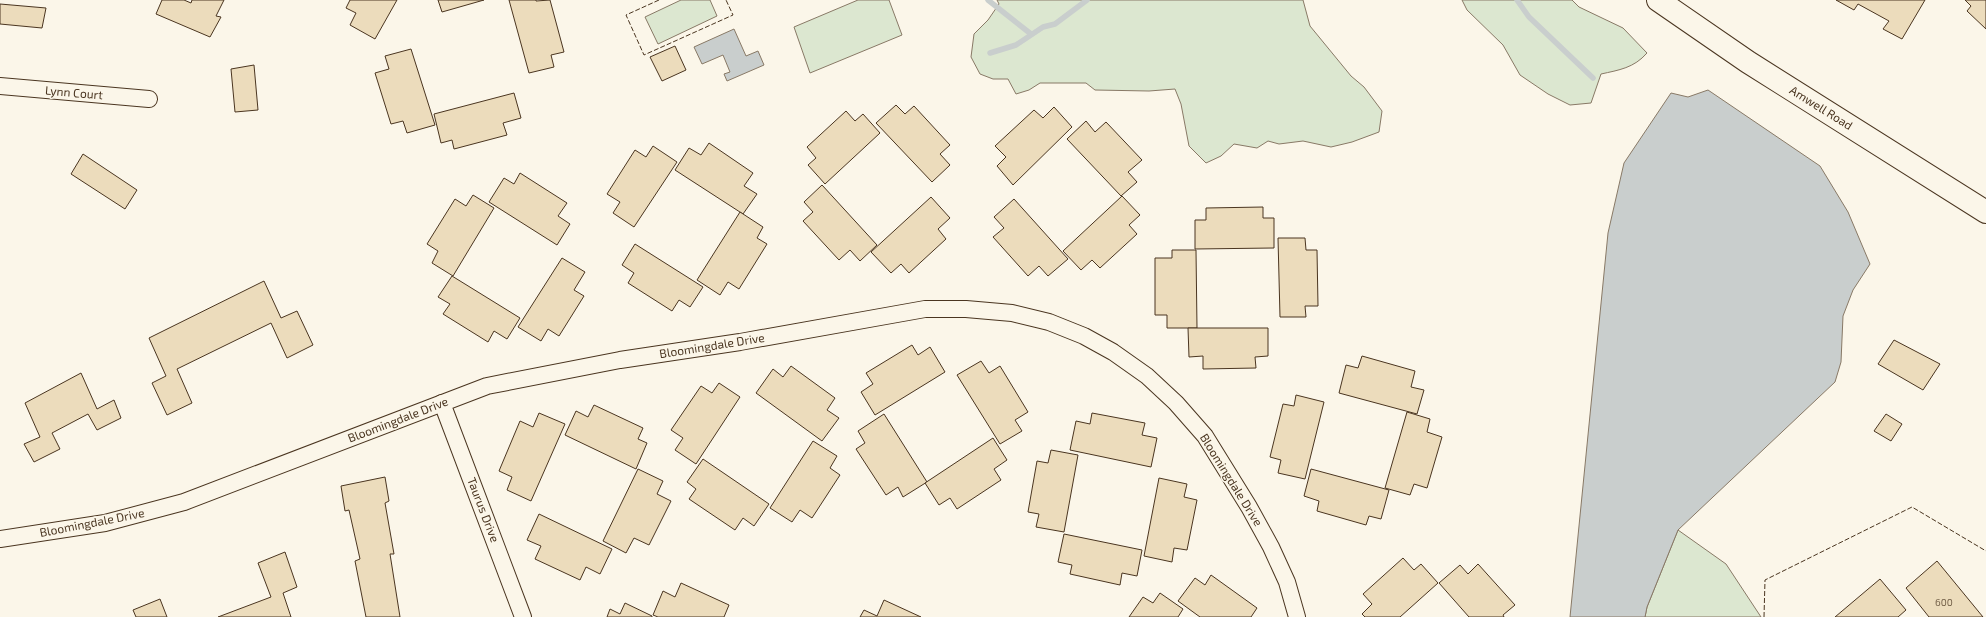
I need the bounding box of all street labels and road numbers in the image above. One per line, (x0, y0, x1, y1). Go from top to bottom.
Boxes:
street label: Lynn Court (44, 82, 104, 102)
street label: Amwell Road (1788, 82, 1856, 132)
street label: Bloomingdale Drive (658, 330, 765, 360)
street label: Bloomingdale Drive (345, 393, 450, 445)
street label: Bloomingdale Drive (1198, 431, 1266, 528)
street label: Taurus Drive (465, 475, 503, 544)
street label: Bloomingdale Drive (38, 505, 145, 539)

